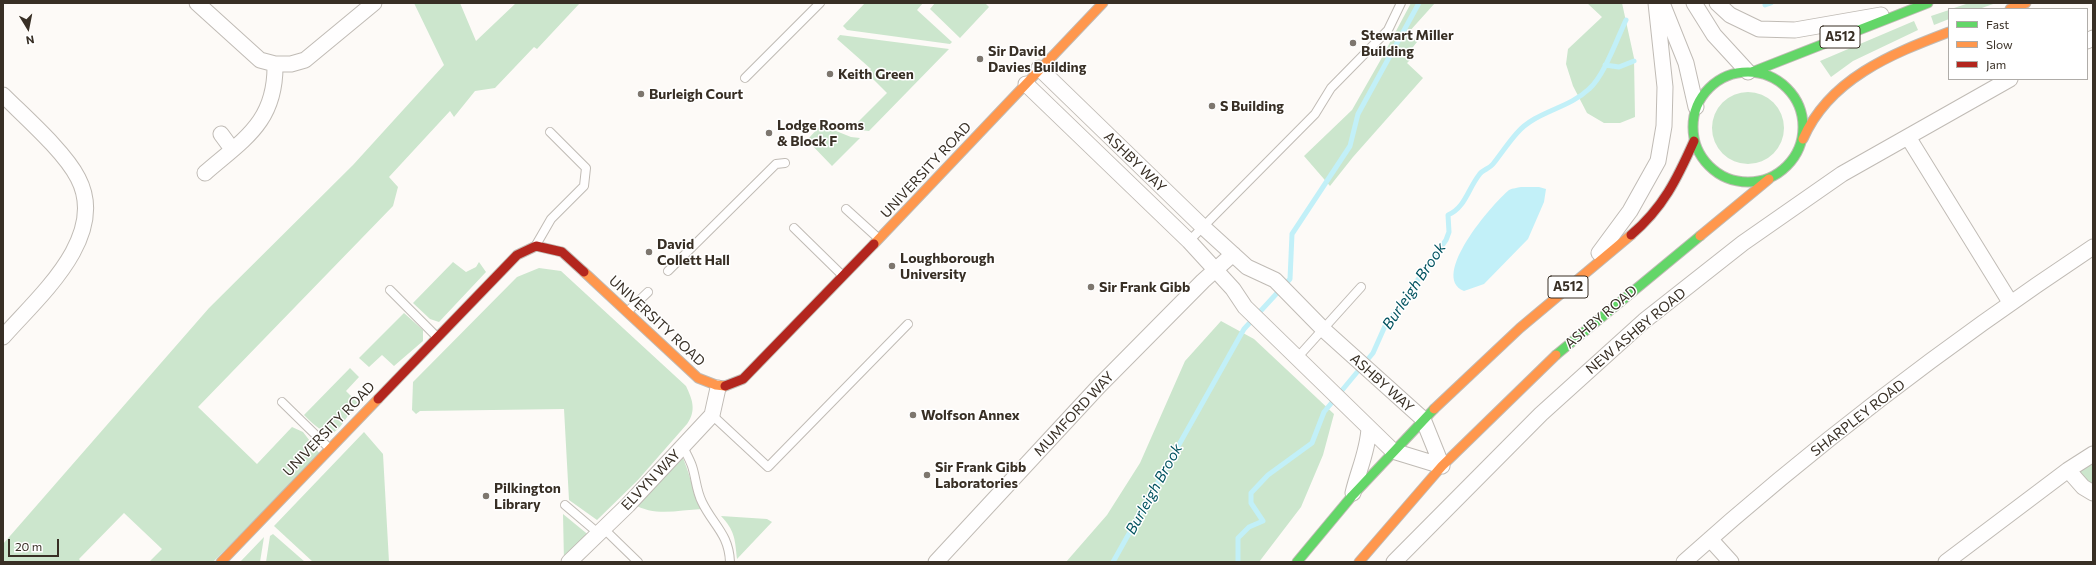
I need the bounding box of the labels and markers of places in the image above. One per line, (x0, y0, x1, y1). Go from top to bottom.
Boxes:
place label: Stewart Miller Building (1361, 27, 1454, 60)
marker: Stewart Miller Building (1348, 38, 1358, 48)
place label: Sir David Davies Building (988, 43, 1086, 76)
marker: Sir David Davies Building (975, 54, 985, 64)
place label: Keith Green (838, 66, 914, 82)
marker: Keith Green (825, 69, 835, 79)
place label: Burleigh Court (649, 86, 743, 102)
marker: Burleigh Court (636, 89, 646, 99)
place label: S Building (1220, 98, 1284, 114)
marker: S Building (1207, 101, 1217, 111)
place label: Lodge Rooms & Block F (777, 117, 864, 150)
marker: Lodge Rooms & Block F (764, 128, 774, 138)
place label: David Collett Hall (657, 236, 730, 268)
marker: David Collett Hall (644, 247, 654, 257)
place label: Loughborough University (900, 250, 995, 282)
marker: Loughborough University (887, 261, 897, 271)
place label: Sir Frank Gibb (1099, 279, 1190, 295)
marker: Sir Frank Gibb (1086, 282, 1096, 292)
place label: Wolfson Annex (921, 407, 1020, 423)
marker: Wolfson Annex (908, 410, 918, 420)
place label: Sir Frank Gibb Laboratories (935, 459, 1026, 492)
marker: Sir Frank Gibb Laboratories (922, 470, 932, 480)
place label: Pilkington Library (494, 480, 561, 512)
marker: Pilkington Library (481, 491, 491, 501)

